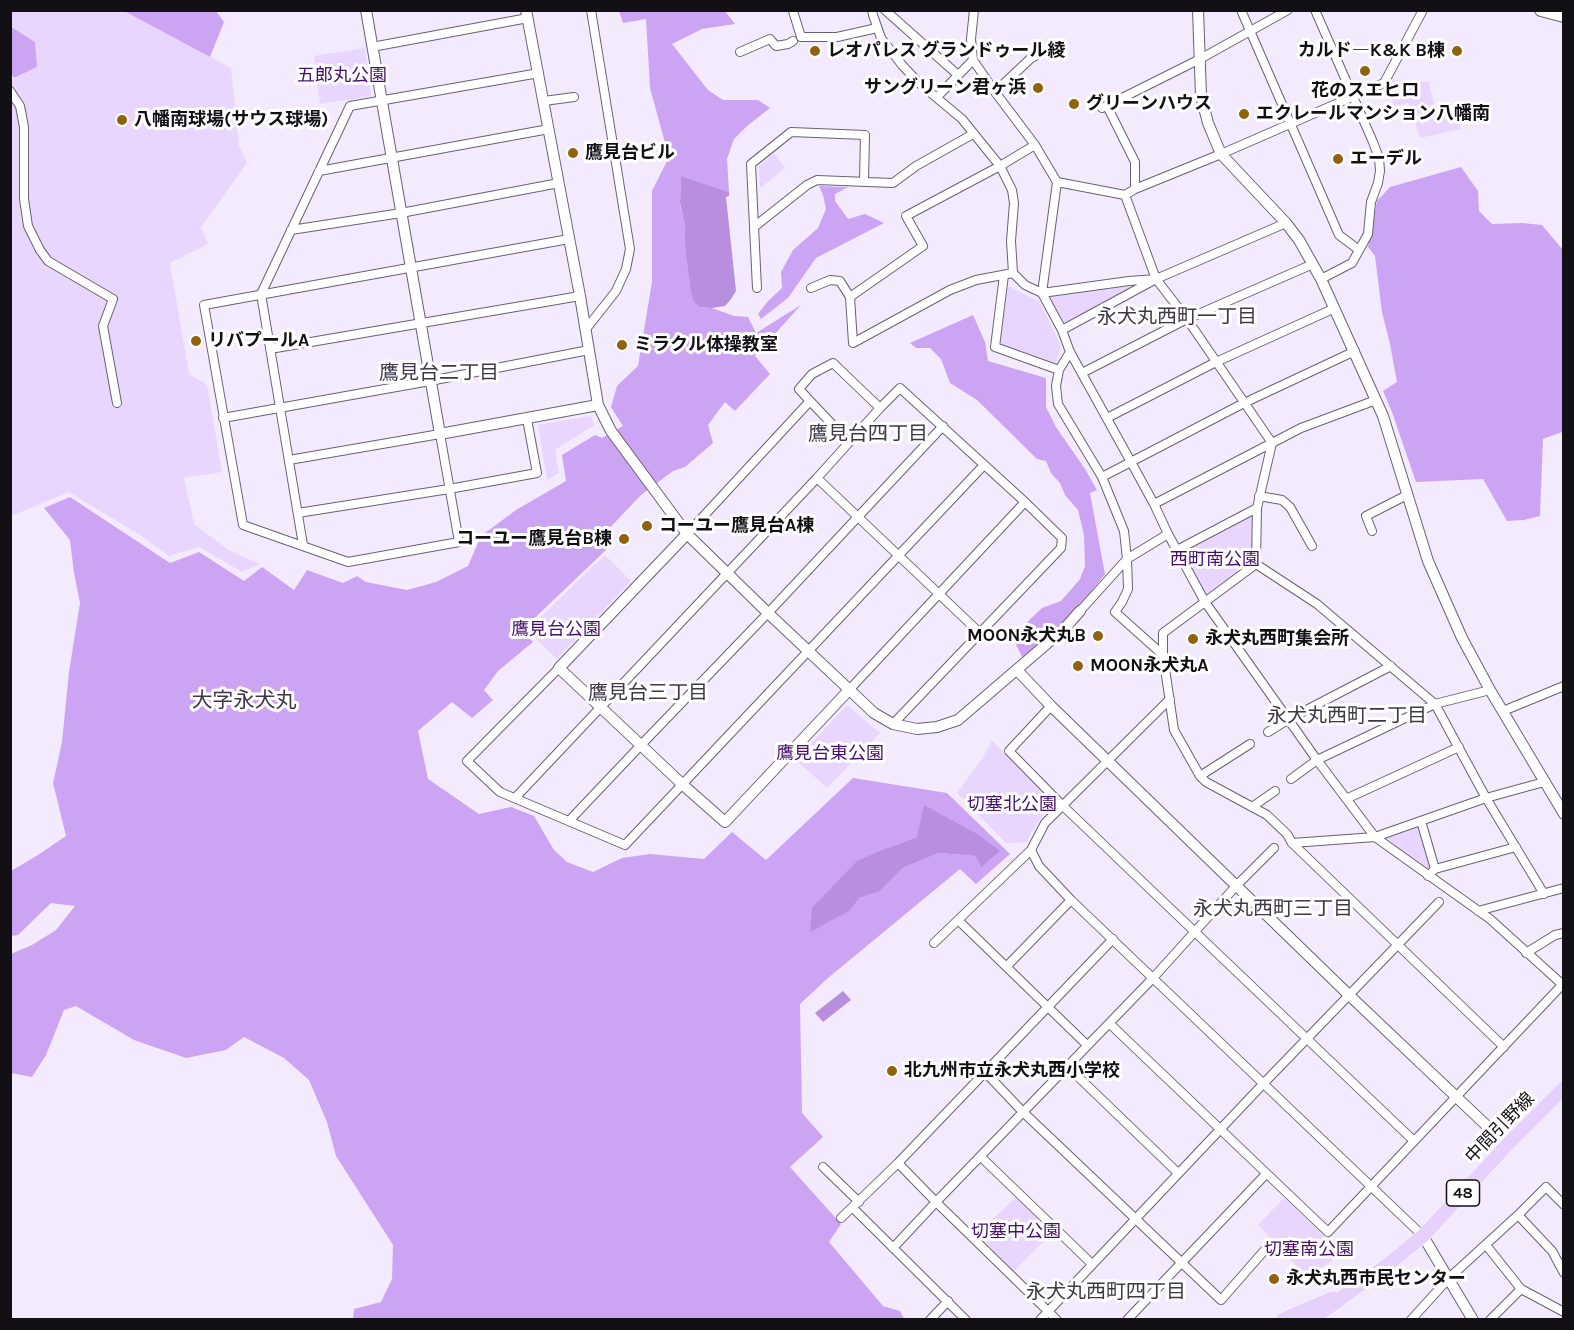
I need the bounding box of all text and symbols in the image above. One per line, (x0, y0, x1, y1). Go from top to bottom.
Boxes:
place label: レオパレス グランドゥール綾 (827, 40, 1066, 62)
place label: カルド―K&K B棟 (1298, 40, 1445, 62)
marker: レオパレス グランドゥール綾 (808, 44, 822, 58)
marker: カルド―K&K B棟 (1450, 44, 1464, 58)
marker: 花のスエヒロ (1358, 64, 1372, 78)
park label: 五郎丸公園 (297, 65, 387, 87)
place label: サングリーン君ヶ浜 (864, 77, 1026, 99)
place label: 花のスエヒロ (1311, 80, 1419, 102)
marker: サングリーン君ヶ浜 (1031, 81, 1045, 95)
place label: グリーンハウス (1086, 93, 1212, 115)
marker: グリーンハウス (1067, 97, 1081, 111)
place label: エクレールマンション八幡南 (1256, 103, 1490, 125)
marker: エクレールマンション八幡南 (1237, 107, 1251, 121)
place label: 八幡南球場(サウス球場) (134, 109, 328, 131)
marker: 八幡南球場(サウス球場) (115, 113, 129, 127)
place label: 鷹見台ビル (585, 142, 675, 164)
marker: 鷹見台ビル (566, 146, 580, 160)
place label: エーデル (1350, 148, 1422, 170)
marker: エーデル (1331, 152, 1345, 166)
district label: 永犬丸西町一丁目 (1097, 305, 1257, 329)
place label: リバプールA (208, 330, 309, 352)
marker: リバプールA (189, 334, 203, 348)
place label: ミラクル体操教室 (634, 334, 778, 356)
marker: ミラクル体操教室 (615, 338, 629, 352)
district label: 鷹見台二丁目 (379, 361, 499, 385)
district label: 鷹見台四丁目 (808, 422, 928, 446)
place label: コーユー鷹見台A棟 (659, 515, 814, 537)
marker: コーユー鷹見台A棟 (640, 519, 654, 533)
place label: コーユー鷹見台B棟 (456, 528, 612, 550)
marker: コーユー鷹見台B棟 (617, 532, 631, 546)
park label: 西町南公園 (1170, 549, 1260, 571)
park label: 鷹見台公園 (511, 619, 601, 641)
place label: MOON永犬丸B (967, 625, 1086, 647)
place label: 永犬丸西町集会所 (1205, 628, 1349, 650)
marker: MOON永犬丸B (1091, 629, 1105, 643)
marker: 永犬丸西町集会所 (1186, 632, 1200, 646)
place label: MOON永犬丸A (1090, 655, 1208, 677)
marker: MOON永犬丸A (1071, 659, 1085, 673)
district label: 鷹見台三丁目 (588, 681, 708, 705)
district label: 大字永犬丸 (192, 688, 296, 714)
district label: 永犬丸西町二丁目 (1267, 704, 1427, 728)
park label: 鷹見台東公園 (776, 743, 884, 765)
park label: 切塞北公園 (967, 794, 1057, 816)
district label: 永犬丸西町三丁目 (1193, 897, 1353, 921)
place label: 北九州市立永犬丸西小学校 (904, 1060, 1120, 1082)
marker: 北九州市立永犬丸西小学校 (885, 1064, 899, 1078)
street label: 中間引野線 (1461, 1088, 1539, 1168)
road number: 48 (1446, 1180, 1480, 1206)
park label: 切塞中公園 (971, 1221, 1061, 1243)
park label: 切塞南公園 (1264, 1239, 1354, 1261)
place label: 永犬丸西市民センター (1286, 1268, 1466, 1290)
marker: 永犬丸西市民センター (1267, 1272, 1281, 1286)
district label: 永犬丸西町四丁目 (1026, 1280, 1186, 1304)

